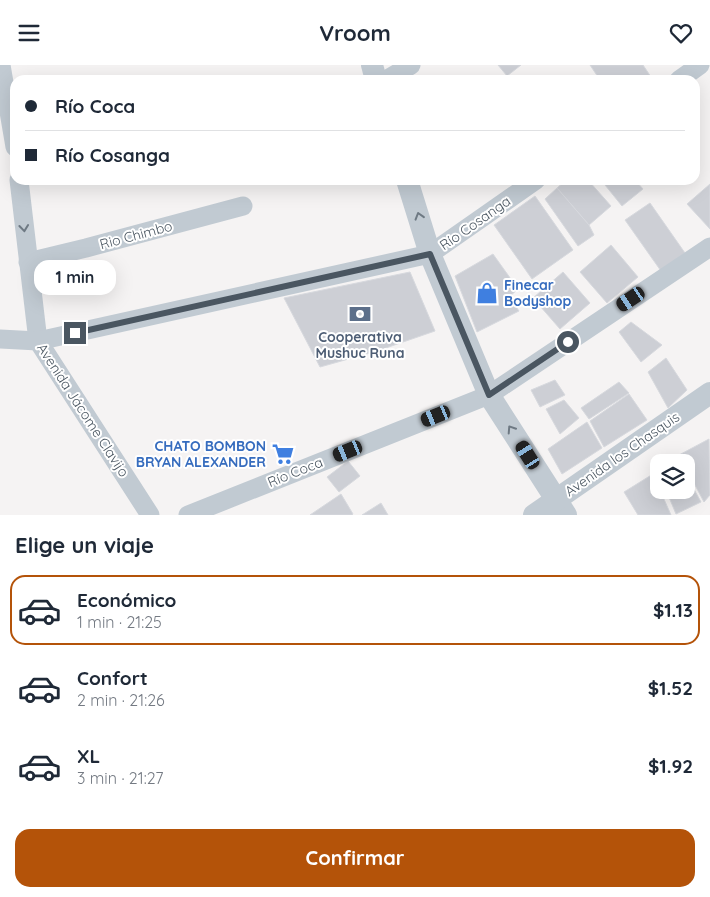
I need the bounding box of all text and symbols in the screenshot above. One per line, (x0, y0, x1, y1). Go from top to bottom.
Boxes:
icon: menu (15, 19, 43, 47)
text: Vroom (319, 19, 391, 47)
icon: heart (667, 19, 695, 47)
text: Río Coca (55, 94, 135, 118)
text: Río Cosanga (55, 143, 170, 167)
street label: Río Cosanga (436, 192, 514, 254)
one-way arrow (414, 213, 424, 221)
street label: Rio Chimbo (98, 217, 174, 253)
one-way arrow (18, 225, 29, 233)
callout: 1 min (34, 261, 116, 295)
text: 1 min (56, 267, 94, 287)
place label: Finecar Bodyshop (504, 276, 571, 310)
shop icon: Finecar Bodyshop (474, 280, 500, 306)
car (614, 284, 647, 314)
bank icon: Cooperativa Mushuc Runa (347, 301, 373, 327)
route end (64, 322, 86, 344)
place label: Cooperativa Mushuc Runa (316, 328, 404, 362)
route start (557, 331, 579, 353)
street label: Avenida Jácome Clavijo (33, 340, 133, 480)
car (419, 403, 452, 429)
street label: Avenida los Chasquis (561, 408, 683, 500)
one-way arrow (508, 425, 517, 435)
place label: CHATO BOMBON BRYAN ALEXANDER (136, 437, 266, 471)
car (331, 438, 364, 464)
car (513, 438, 542, 472)
supermarket icon: CHATO BOMBON BRYAN ALEXANDER (270, 441, 296, 467)
street label: Río Coca (265, 453, 325, 491)
map controls (650, 454, 695, 499)
button: layers (650, 454, 695, 499)
text: Elige un viaje (15, 531, 154, 559)
icon: car (17, 588, 62, 633)
text: Económico (77, 588, 176, 612)
text: $1.13 (653, 598, 693, 622)
text: 1 min · 21:25 (77, 612, 162, 632)
icon: car (17, 666, 62, 711)
text: Confort (77, 666, 148, 690)
text: $1.52 (648, 676, 693, 700)
text: 2 min · 21:26 (77, 690, 165, 710)
icon: car (17, 744, 62, 789)
text: XL (77, 744, 100, 768)
text: $1.92 (648, 754, 693, 778)
text: 3 min · 21:27 (77, 768, 163, 788)
button: Confirmar (15, 829, 695, 887)

